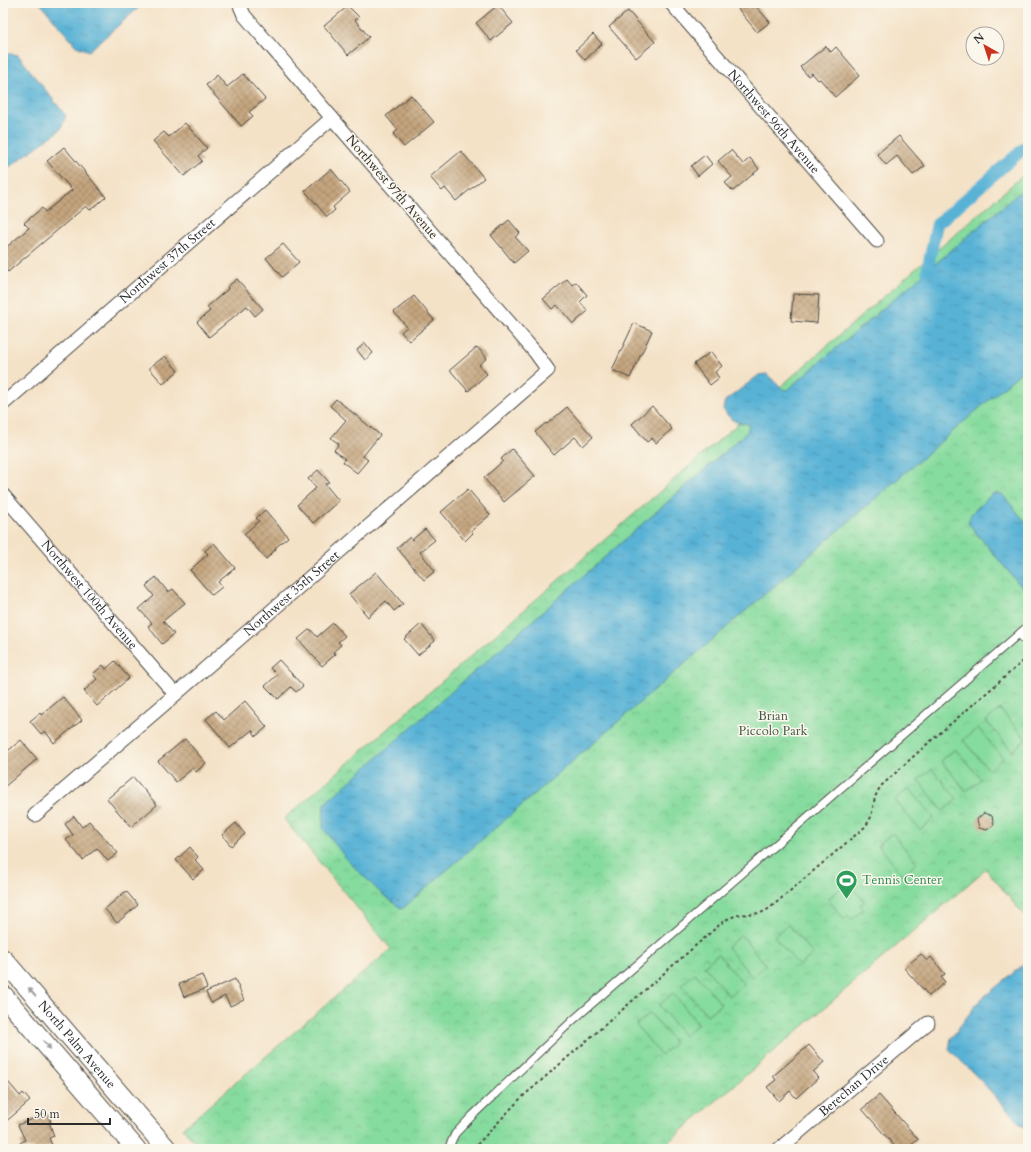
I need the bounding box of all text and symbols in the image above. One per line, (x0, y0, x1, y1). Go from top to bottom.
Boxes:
north arrow (965, 26, 1005, 66)
text: N (971, 29, 988, 47)
street label: Northwest 96th Avenue (724, 66, 824, 178)
street label: Northwest 97th Avenue (342, 131, 442, 243)
street label: Northwest 37th Street (116, 214, 219, 308)
street label: Northwest 100th Avenue (37, 536, 142, 654)
street label: Northwest 35th Street (240, 547, 343, 640)
park label: Brian Piccolo Park (738, 707, 808, 740)
sports icon: Tennis Center (833, 867, 859, 900)
place label: Tennis Center (862, 871, 942, 889)
one-way arrow (28, 988, 37, 997)
street label: North Palm Avenue (34, 997, 120, 1092)
one-way arrow (42, 1040, 51, 1051)
street label: Berechan Drive (815, 1051, 893, 1121)
scale bar (28, 1100, 110, 1126)
text: 50 m (34, 1106, 61, 1122)

